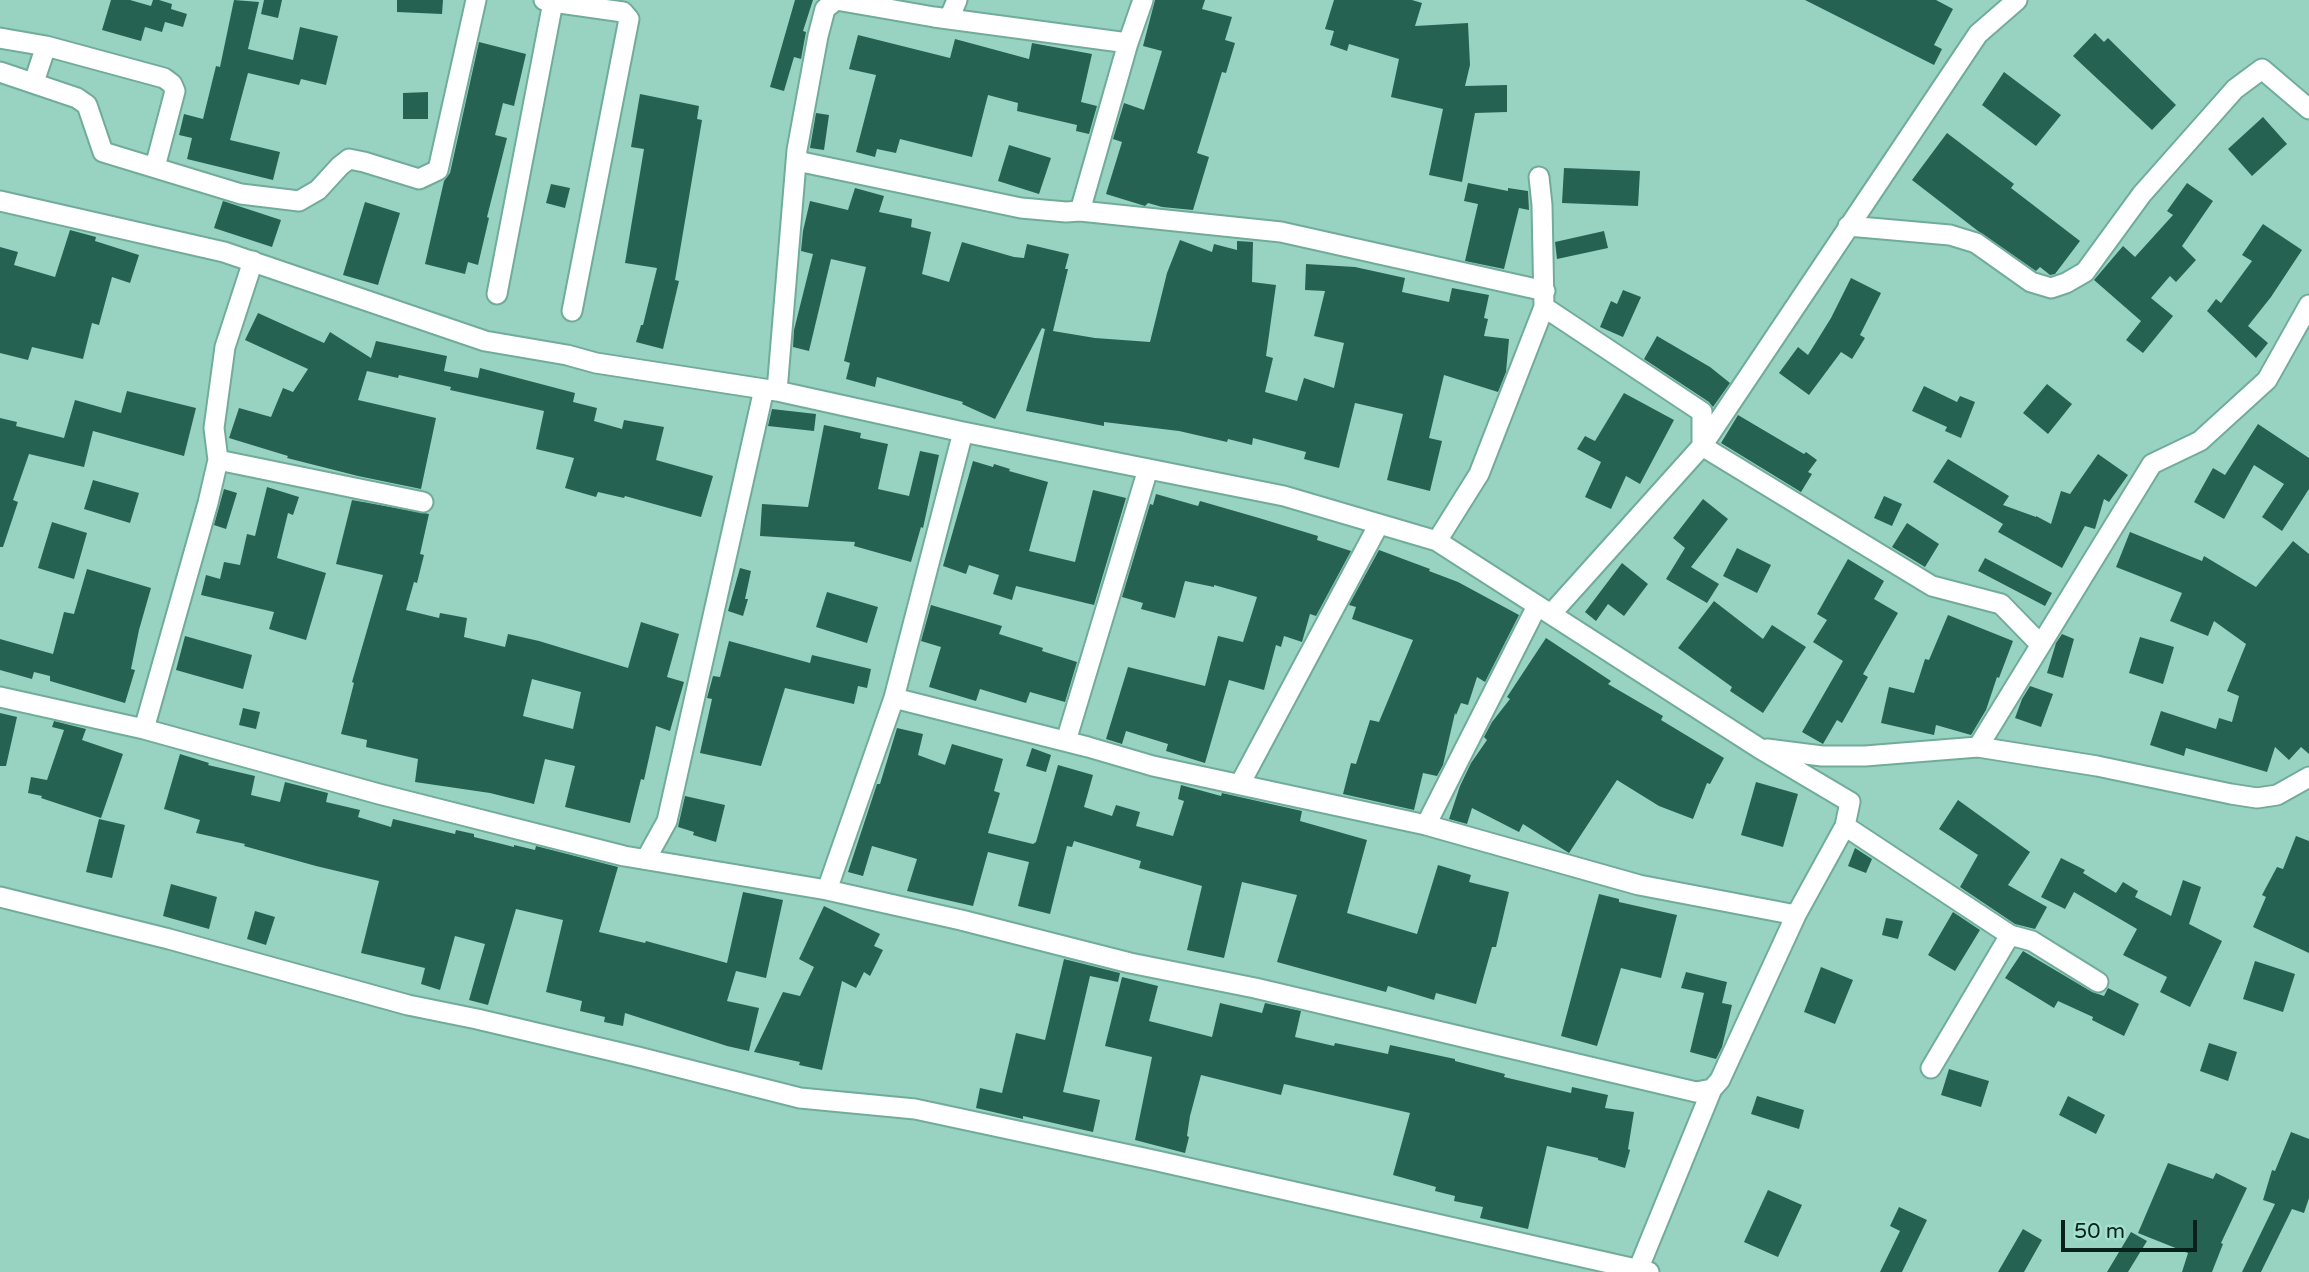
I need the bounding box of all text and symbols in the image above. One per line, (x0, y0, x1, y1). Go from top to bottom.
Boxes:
scale bar (2064, 1206, 2200, 1250)
text: 50 m (2074, 1219, 2125, 1244)

